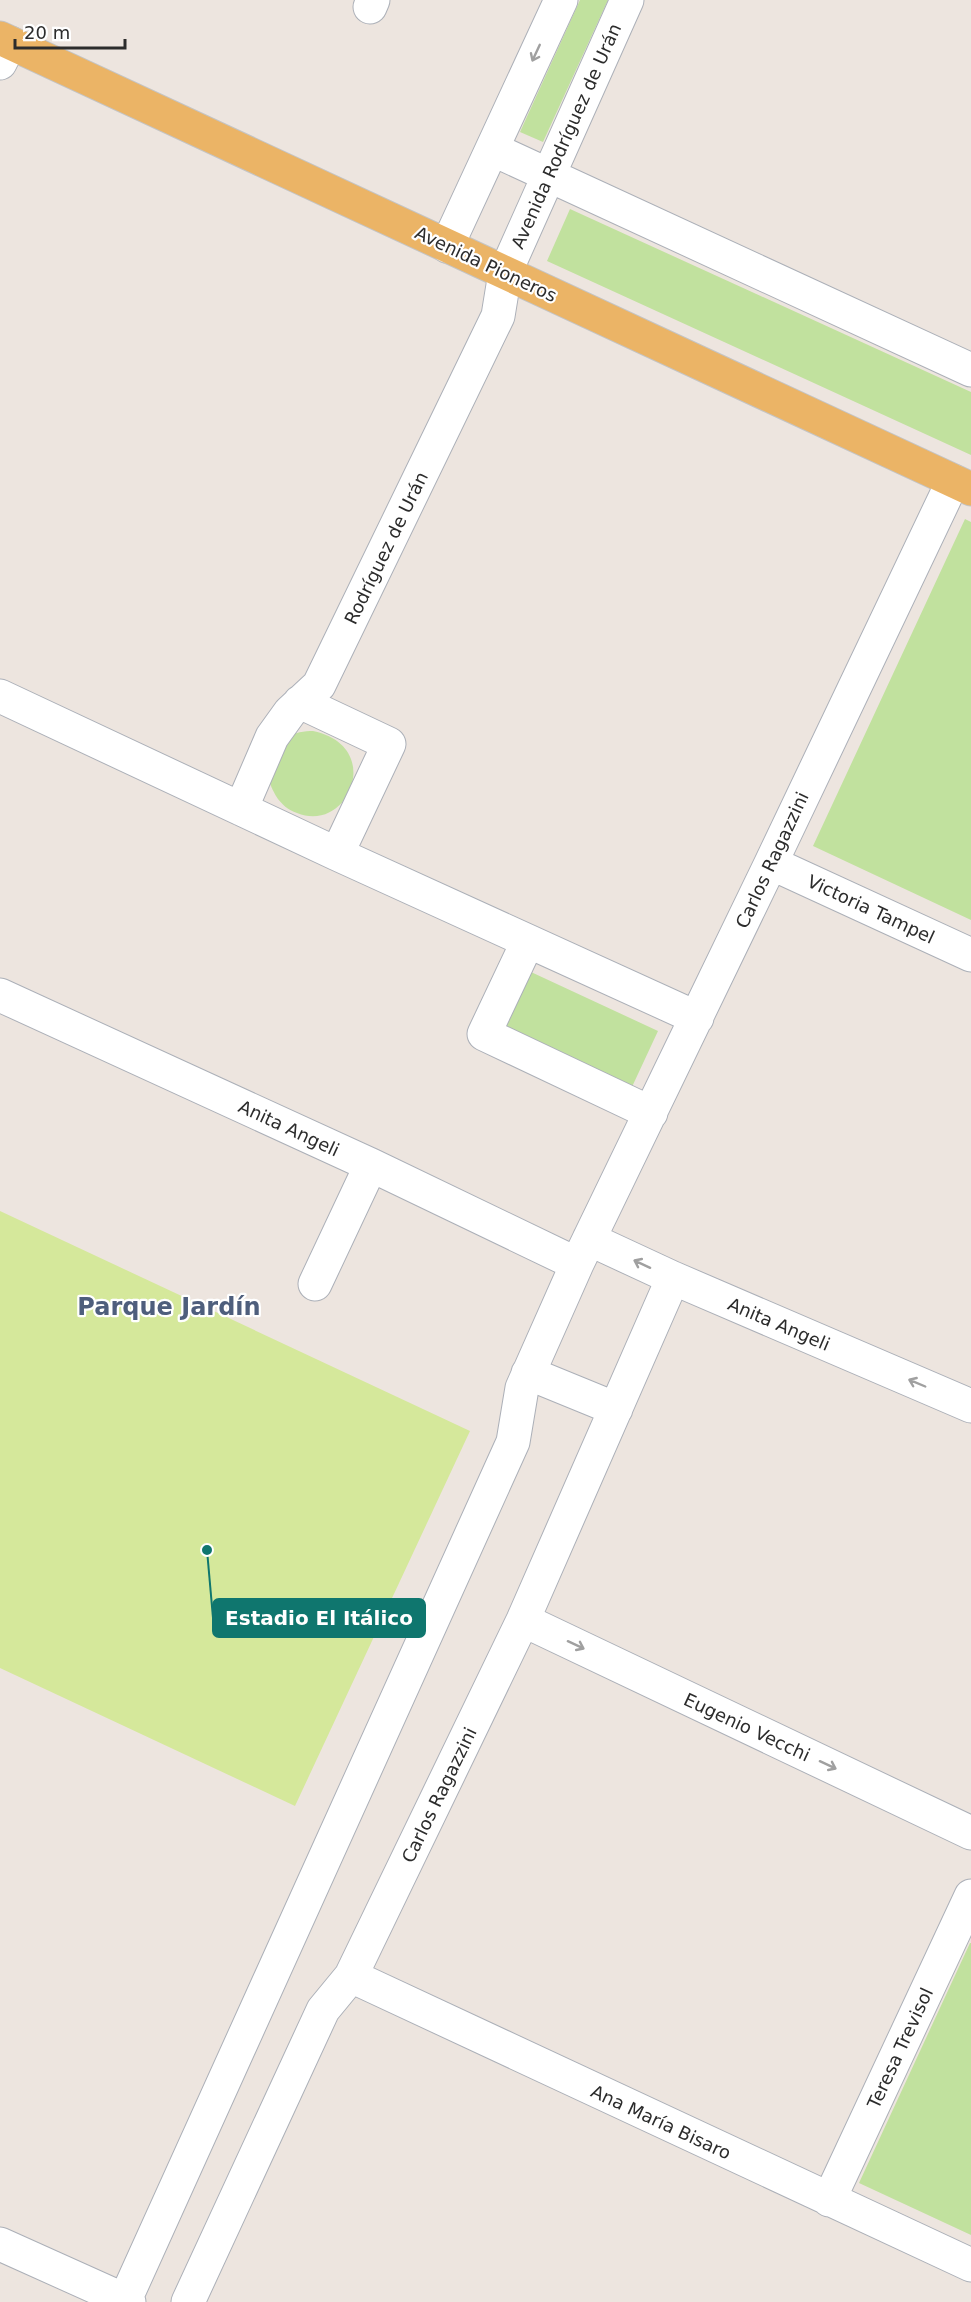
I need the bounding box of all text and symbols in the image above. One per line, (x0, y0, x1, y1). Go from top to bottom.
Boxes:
scale bar (15, 12, 124, 50)
street label: Avenida Rodríguez de Urán (507, 20, 625, 252)
text: 20 m (24, 22, 70, 43)
one-way arrow (530, 44, 542, 62)
street label: Avenida Pioneros (412, 222, 560, 306)
street label: Rodríguez de Urán (340, 468, 432, 628)
street label: Carlos Ragazzini (731, 788, 813, 932)
street label: Victoria Tampel (804, 870, 938, 948)
street label: Anita Angeli (235, 1096, 343, 1160)
one-way arrow (634, 1257, 652, 1269)
district label: Parque Jardín (77, 1293, 261, 1321)
street label: Anita Angeli (725, 1293, 833, 1355)
one-way arrow (909, 1377, 927, 1388)
callout: Estadio El Itálico (213, 1599, 425, 1637)
text: Estadio El Itálico (225, 1606, 413, 1630)
one-way arrow (567, 1640, 585, 1652)
street label: Eugenio Vecchi (681, 1689, 813, 1765)
street label: Carlos Ragazzini (397, 1724, 481, 1866)
one-way arrow (819, 1760, 837, 1772)
street label: Teresa Trevisol (862, 1984, 937, 2113)
street label: Ana María Bisaro (588, 2080, 734, 2164)

